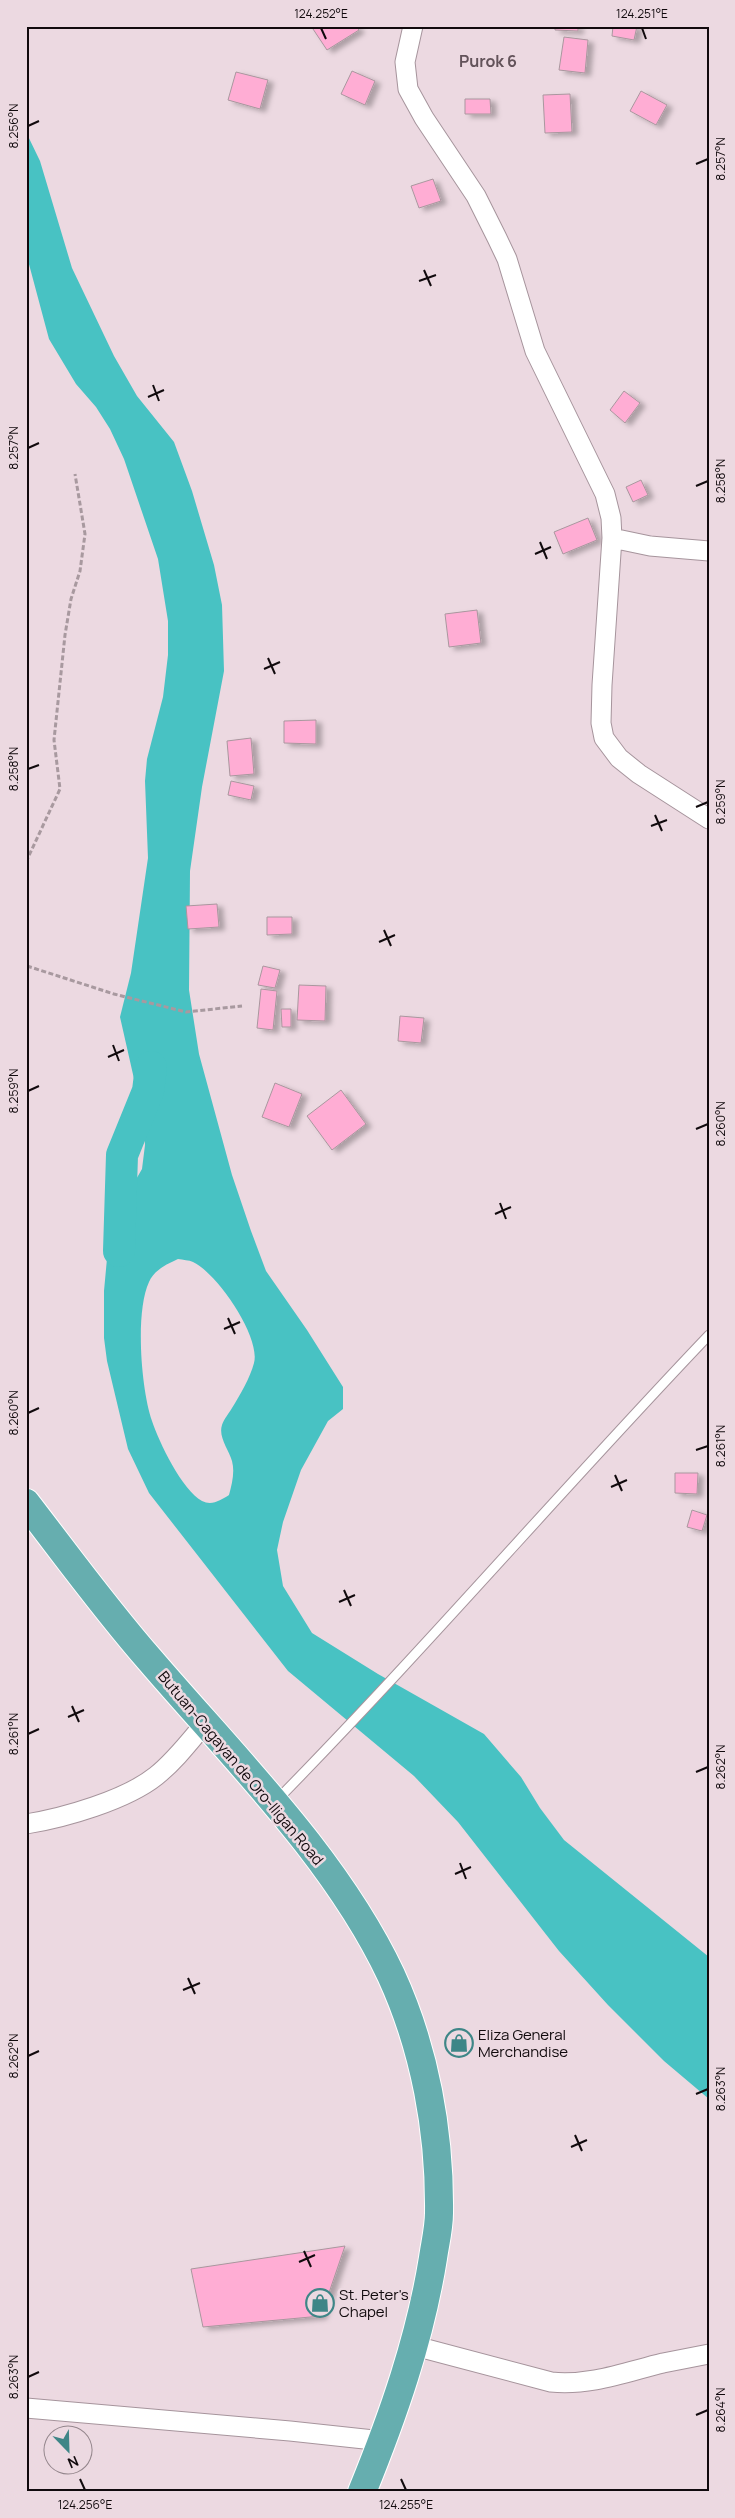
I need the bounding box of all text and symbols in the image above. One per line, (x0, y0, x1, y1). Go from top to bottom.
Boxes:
text: 124.252°E (294, 5, 348, 22)
text: 124.251°E (616, 5, 668, 22)
district label: Purok 6 (459, 50, 517, 72)
text: 8.256°N (5, 104, 22, 148)
text: 8.257°N (712, 137, 729, 181)
text: 8.257°N (5, 426, 22, 470)
text: 8.258°N (712, 459, 729, 503)
text: 8.258°N (5, 747, 22, 791)
text: 8.259°N (712, 780, 729, 824)
text: 8.259°N (5, 1069, 22, 1113)
text: 8.260°N (712, 1101, 729, 1147)
text: 8.260°N (5, 1390, 22, 1436)
text: 8.261°N (712, 1425, 729, 1467)
street label: Butuan-Cagayan de Oro-Iligan Road (153, 1667, 329, 1869)
text: 8.261°N (5, 1713, 22, 1755)
text: 8.262°N (712, 1745, 729, 1789)
place label: Eliza General Merchandise (478, 2024, 568, 2062)
shop icon: Eliza General Merchandise (444, 2028, 474, 2058)
text: 8.262°N (5, 2034, 22, 2078)
text: 8.263°N (712, 2067, 729, 2111)
place label: St. Peter's Chapel (339, 2284, 409, 2322)
shop icon: St. Peter's Chapel (305, 2288, 335, 2318)
text: 8.263°N (5, 2355, 22, 2399)
text: 8.264°N (712, 2388, 729, 2432)
north arrow (42, 2426, 92, 2476)
text: N (65, 2452, 82, 2473)
text: 124.256°E (58, 2496, 112, 2513)
text: 124.255°E (379, 2496, 433, 2513)

